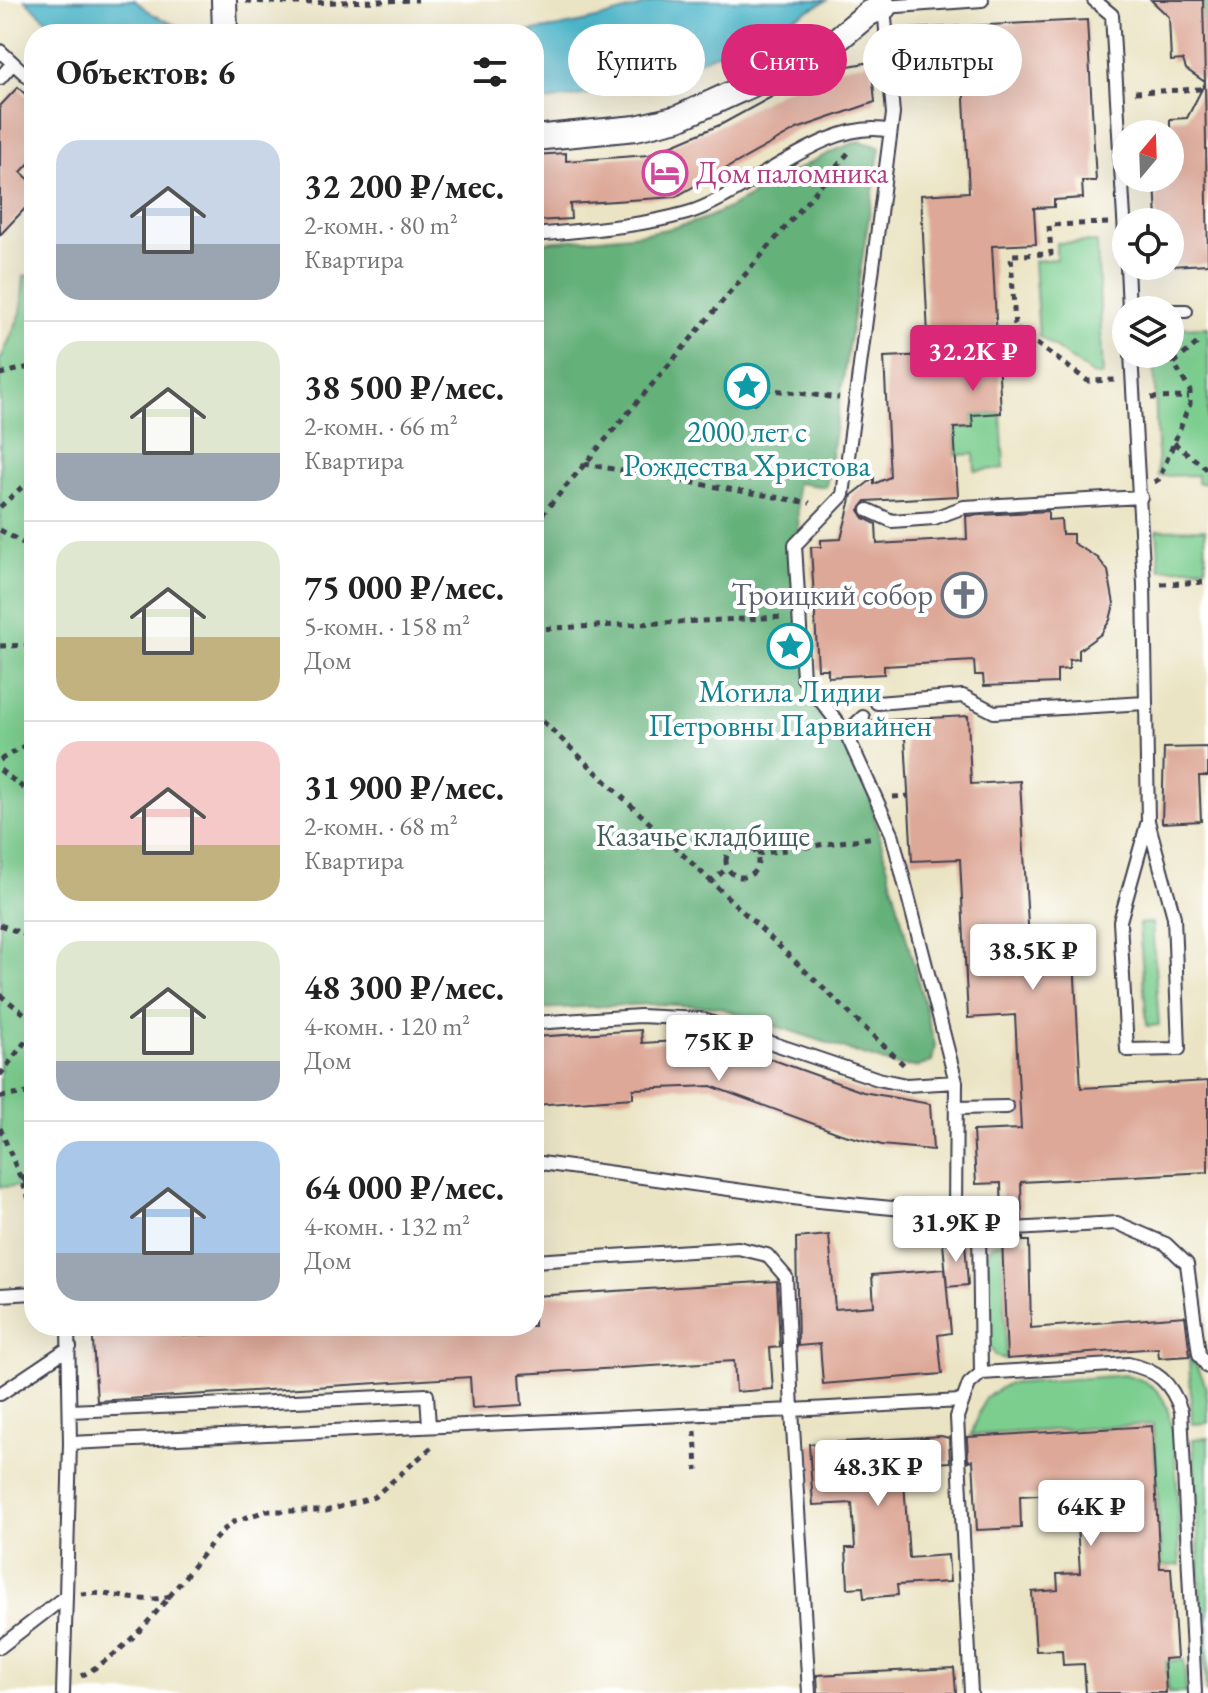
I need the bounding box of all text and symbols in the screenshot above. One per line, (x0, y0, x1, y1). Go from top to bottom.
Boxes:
chip: Купить (568, 24, 705, 96)
chip: Снять (721, 24, 847, 96)
chip: Фильтры (863, 24, 1022, 96)
text: Объектов: 6 (56, 50, 235, 94)
icon: filters (468, 50, 512, 94)
north arrow (1112, 120, 1184, 192)
map controls (1112, 120, 1184, 368)
hotel icon: Дом паломника (641, 149, 689, 197)
place label: Дом паломника (696, 153, 889, 192)
text: 32 200 ₽/мес. (304, 164, 504, 208)
icon: home (120, 172, 216, 268)
text: 2-комн. · 80 m² (304, 208, 458, 242)
button: locate (1112, 208, 1184, 280)
text: Квартира (304, 242, 404, 276)
button: layers (1112, 296, 1184, 368)
pin: 32.2K ₽ (899, 325, 1047, 393)
text: 32.2K ₽ (928, 334, 1018, 368)
place icon: 2000 лет с Рождества Христова (723, 362, 771, 410)
text: 38 500 ₽/мес. (304, 365, 504, 409)
icon: home (120, 373, 216, 469)
text: 2-комн. · 66 m² (304, 409, 458, 443)
place label: 2000 лет с Рождества Христова (623, 412, 871, 485)
text: Квартира (304, 443, 404, 477)
text: 75 000 ₽/мес. (304, 565, 504, 609)
church icon: Троицкий собор (940, 571, 988, 619)
icon: home (120, 573, 216, 669)
place label: Троицкий собор (731, 575, 933, 614)
text: 5-комн. · 158 m² (304, 609, 470, 643)
place icon: Могила Лидии Петровны Парвиайнен (766, 622, 814, 670)
text: Дом (304, 643, 351, 677)
place label: Могила Лидии Петровны Парвиайнен (648, 672, 932, 745)
text: 31 900 ₽/мес. (304, 765, 504, 809)
icon: home (120, 773, 216, 869)
text: 2-комн. · 68 m² (304, 809, 458, 843)
park label: Казачье кладбище (596, 816, 810, 855)
text: Квартира (304, 843, 404, 877)
pin: 38.5K ₽ (959, 924, 1107, 992)
text: 38.5K ₽ (988, 933, 1078, 967)
text: 48 300 ₽/мес. (304, 965, 504, 1009)
icon: home (120, 973, 216, 1069)
text: 4-комн. · 120 m² (304, 1009, 470, 1043)
pin: 75K ₽ (663, 1015, 775, 1083)
text: 75K ₽ (684, 1024, 754, 1058)
text: Дом (304, 1043, 351, 1077)
text: 64 000 ₽/мес. (304, 1165, 504, 1209)
icon: home (120, 1173, 216, 1269)
pin: 31.9K ₽ (882, 1196, 1030, 1264)
text: 31.9K ₽ (911, 1205, 1001, 1239)
text: 4-комн. · 132 m² (304, 1209, 470, 1243)
text: Дом (304, 1243, 351, 1277)
pin: 48.3K ₽ (804, 1440, 952, 1508)
text: 48.3K ₽ (833, 1449, 923, 1483)
pin: 64K ₽ (1035, 1480, 1147, 1548)
text: 64K ₽ (1056, 1489, 1126, 1523)

